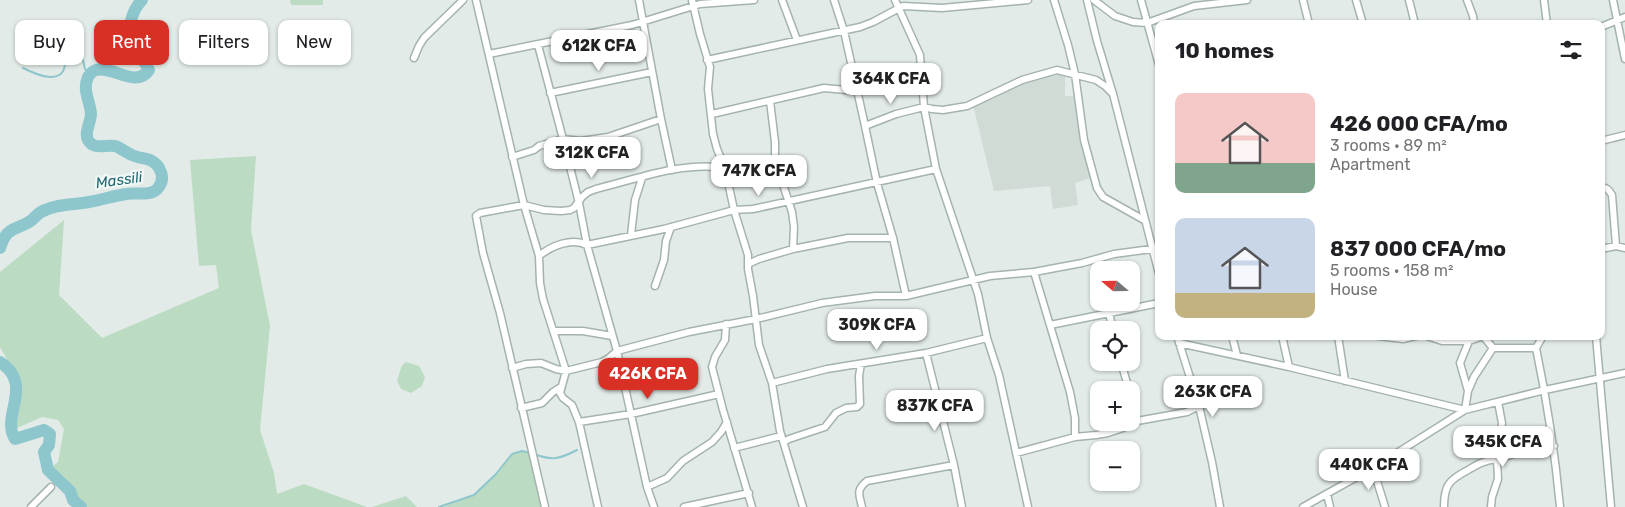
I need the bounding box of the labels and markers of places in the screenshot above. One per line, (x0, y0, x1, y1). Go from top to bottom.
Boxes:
pin: 612K CFA (547, 30, 651, 72)
pin: 364K CFA (839, 62, 943, 105)
pin: 312K CFA (540, 136, 644, 179)
pin: 747K CFA (707, 154, 811, 197)
pin: 309K CFA (825, 308, 929, 351)
pin: 426K CFA (596, 358, 700, 400)
pin: 263K CFA (1161, 376, 1265, 418)
pin: 837K CFA (883, 390, 987, 432)
pin: 345K CFA (1451, 426, 1555, 468)
pin: 440K CFA (1317, 448, 1421, 491)

